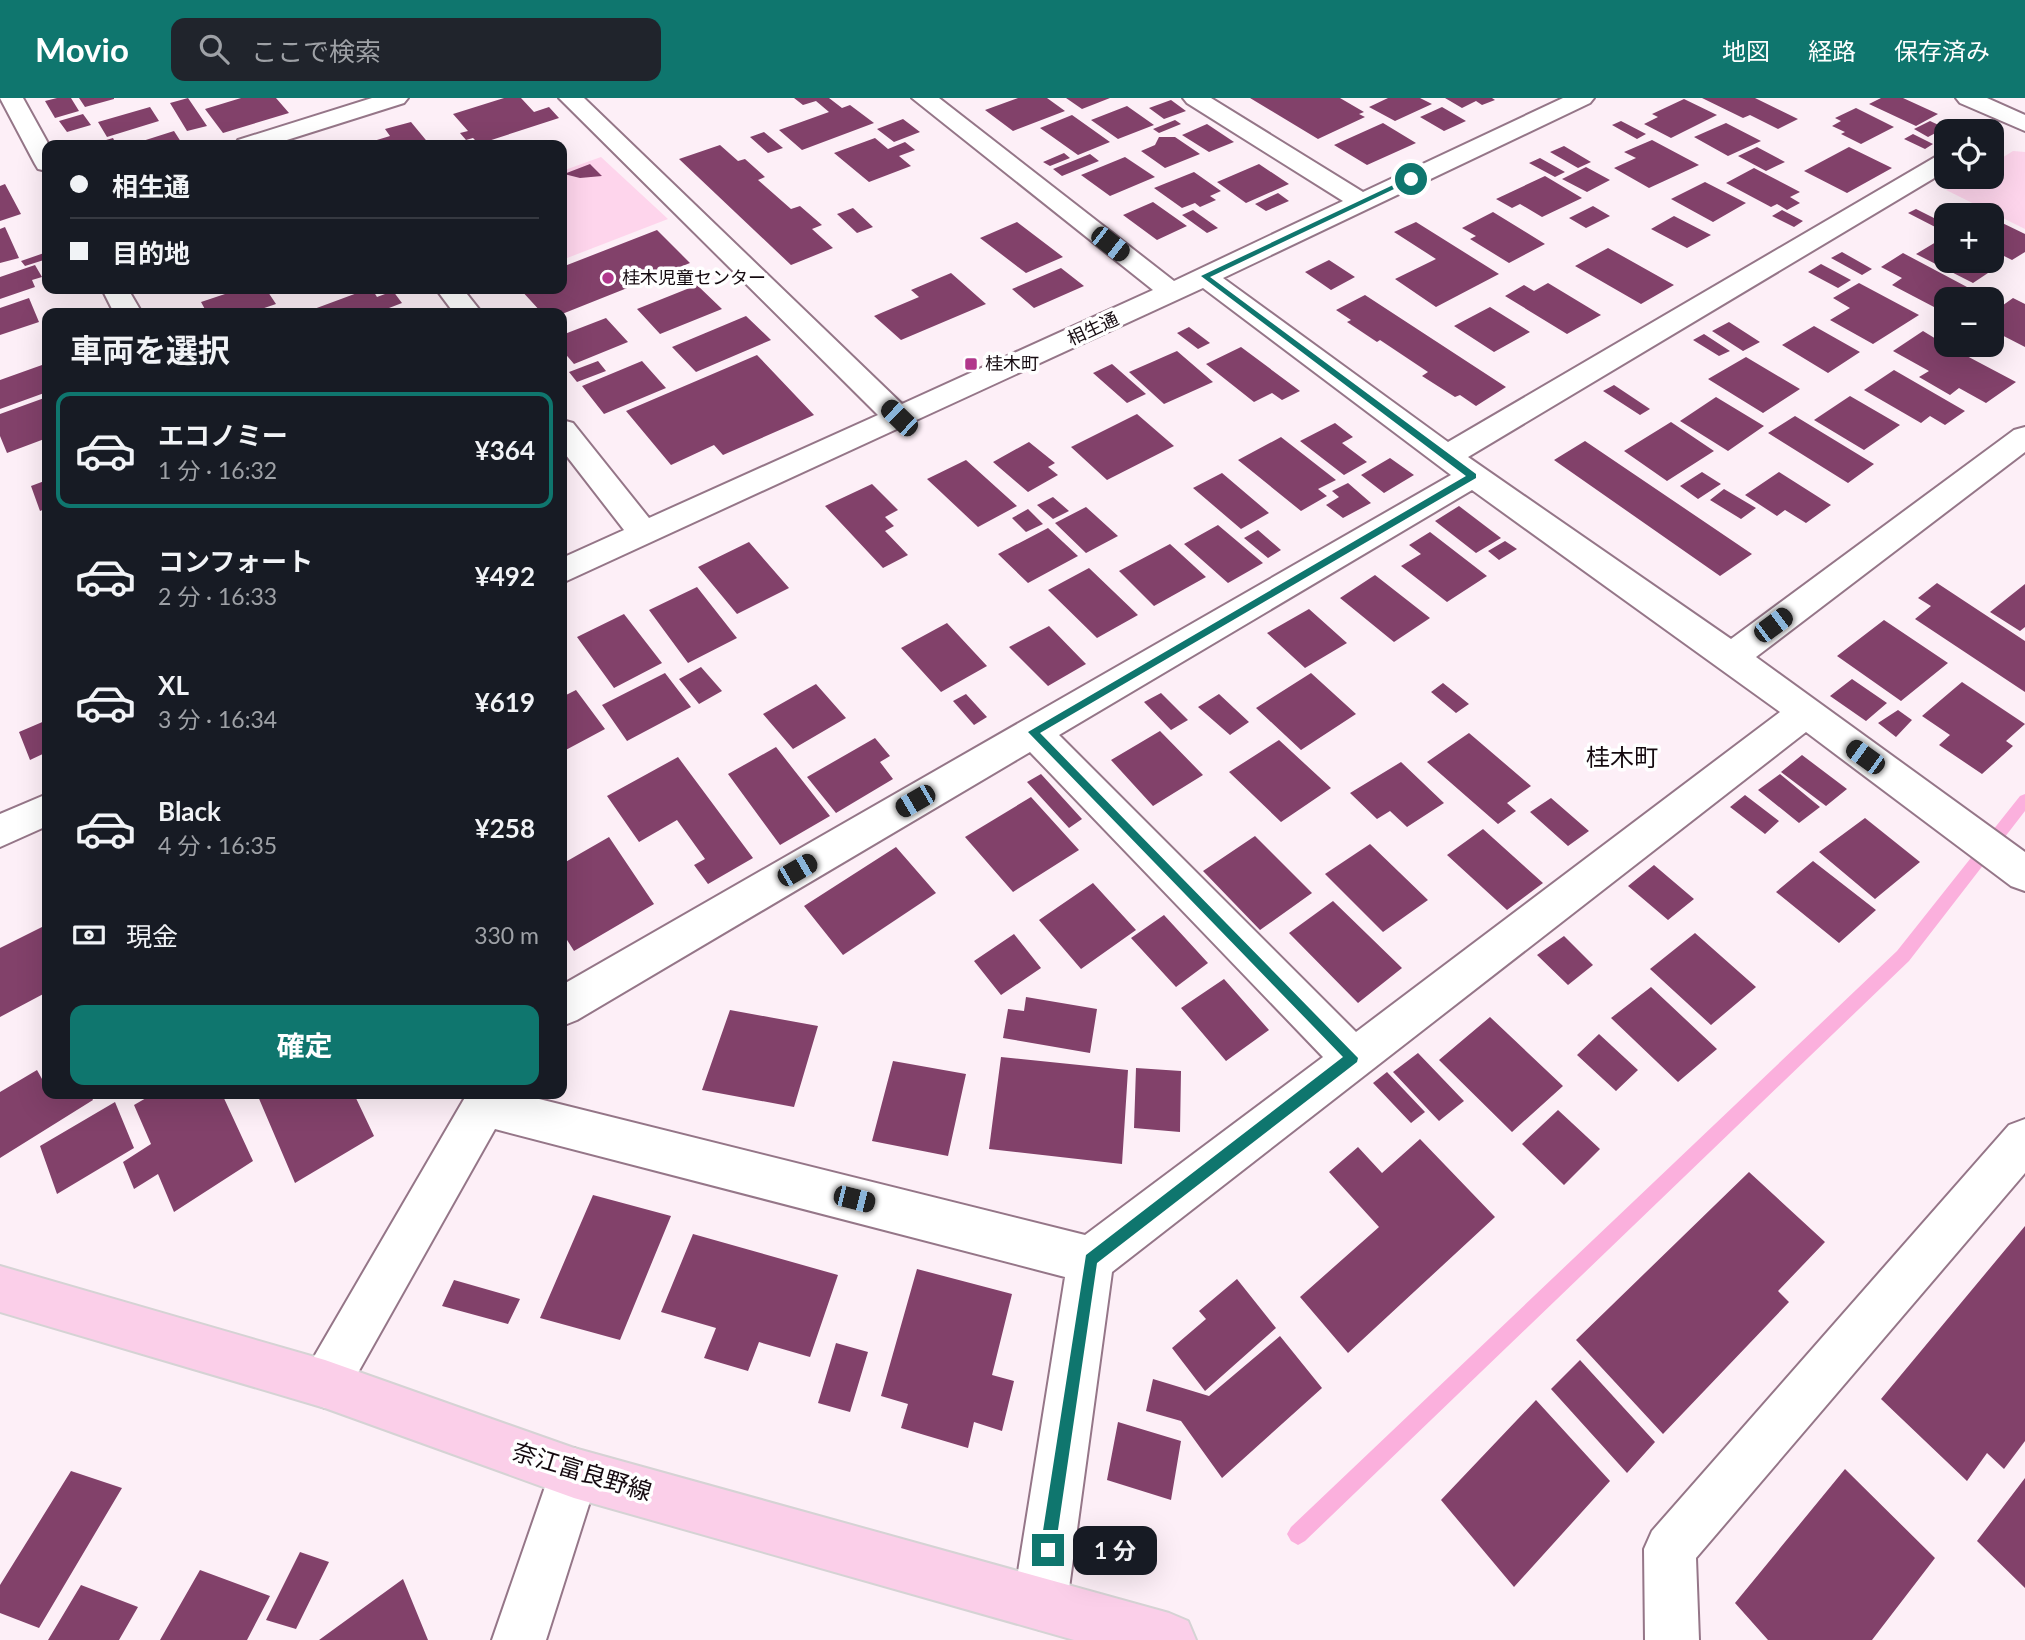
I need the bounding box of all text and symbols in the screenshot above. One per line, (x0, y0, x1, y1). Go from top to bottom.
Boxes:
search box (171, 18, 661, 81)
text: Movio (35, 29, 129, 69)
icon: search (195, 30, 233, 68)
text: ここで検索 (251, 35, 381, 67)
text: 地図 (1722, 36, 1770, 65)
text: 経路 (1808, 36, 1856, 65)
text: 保存済み (1894, 36, 1990, 65)
map controls (1934, 119, 2004, 357)
button: locate (1934, 119, 2004, 189)
route start (1395, 163, 1427, 195)
text: 相生通 (112, 170, 190, 202)
button: + (1934, 203, 2004, 273)
car (1087, 223, 1134, 265)
text: 目的地 (112, 237, 190, 269)
place label: 桂木児童センター (622, 266, 766, 288)
marker: 桂木児童センター (600, 270, 616, 286)
button: − (1934, 287, 2004, 357)
street label: 相生通 (1063, 307, 1122, 349)
text: 車両を選択 (70, 330, 230, 369)
place label: 桂木町 (985, 352, 1039, 374)
marker: 桂木町 (963, 356, 979, 372)
car (877, 396, 922, 440)
icon: car (74, 419, 137, 482)
text: エコノミー (158, 419, 288, 451)
text: ¥364 (475, 434, 535, 466)
text: 1 分 · 16:32 (158, 456, 277, 484)
icon: car (74, 545, 137, 608)
text: コンフォート (158, 545, 313, 577)
text: ¥492 (475, 560, 535, 592)
text: 2 分 · 16:33 (158, 582, 277, 610)
car (1750, 604, 1797, 646)
text: XL (158, 669, 189, 701)
icon: car (74, 671, 137, 734)
text: ¥619 (475, 686, 535, 718)
text: 3 分 · 16:34 (158, 705, 277, 733)
car (1842, 736, 1889, 778)
district label: 桂木町 (1586, 742, 1658, 771)
car (892, 781, 939, 821)
text: Black (158, 795, 221, 827)
icon: car (74, 797, 137, 860)
text: ¥258 (475, 812, 535, 844)
text: 4 分 · 16:35 (158, 831, 277, 859)
car (774, 850, 821, 890)
icon: cash (70, 916, 108, 954)
text: 現金 (126, 920, 178, 952)
text: 330 m (474, 921, 539, 949)
button: 確定 (70, 1005, 539, 1085)
car (832, 1184, 877, 1214)
street label: 奈江富良野線 (509, 1436, 656, 1505)
callout: 1 分 (1072, 1526, 1156, 1574)
route end (1032, 1534, 1064, 1566)
text: 1 分 (1094, 1536, 1136, 1564)

